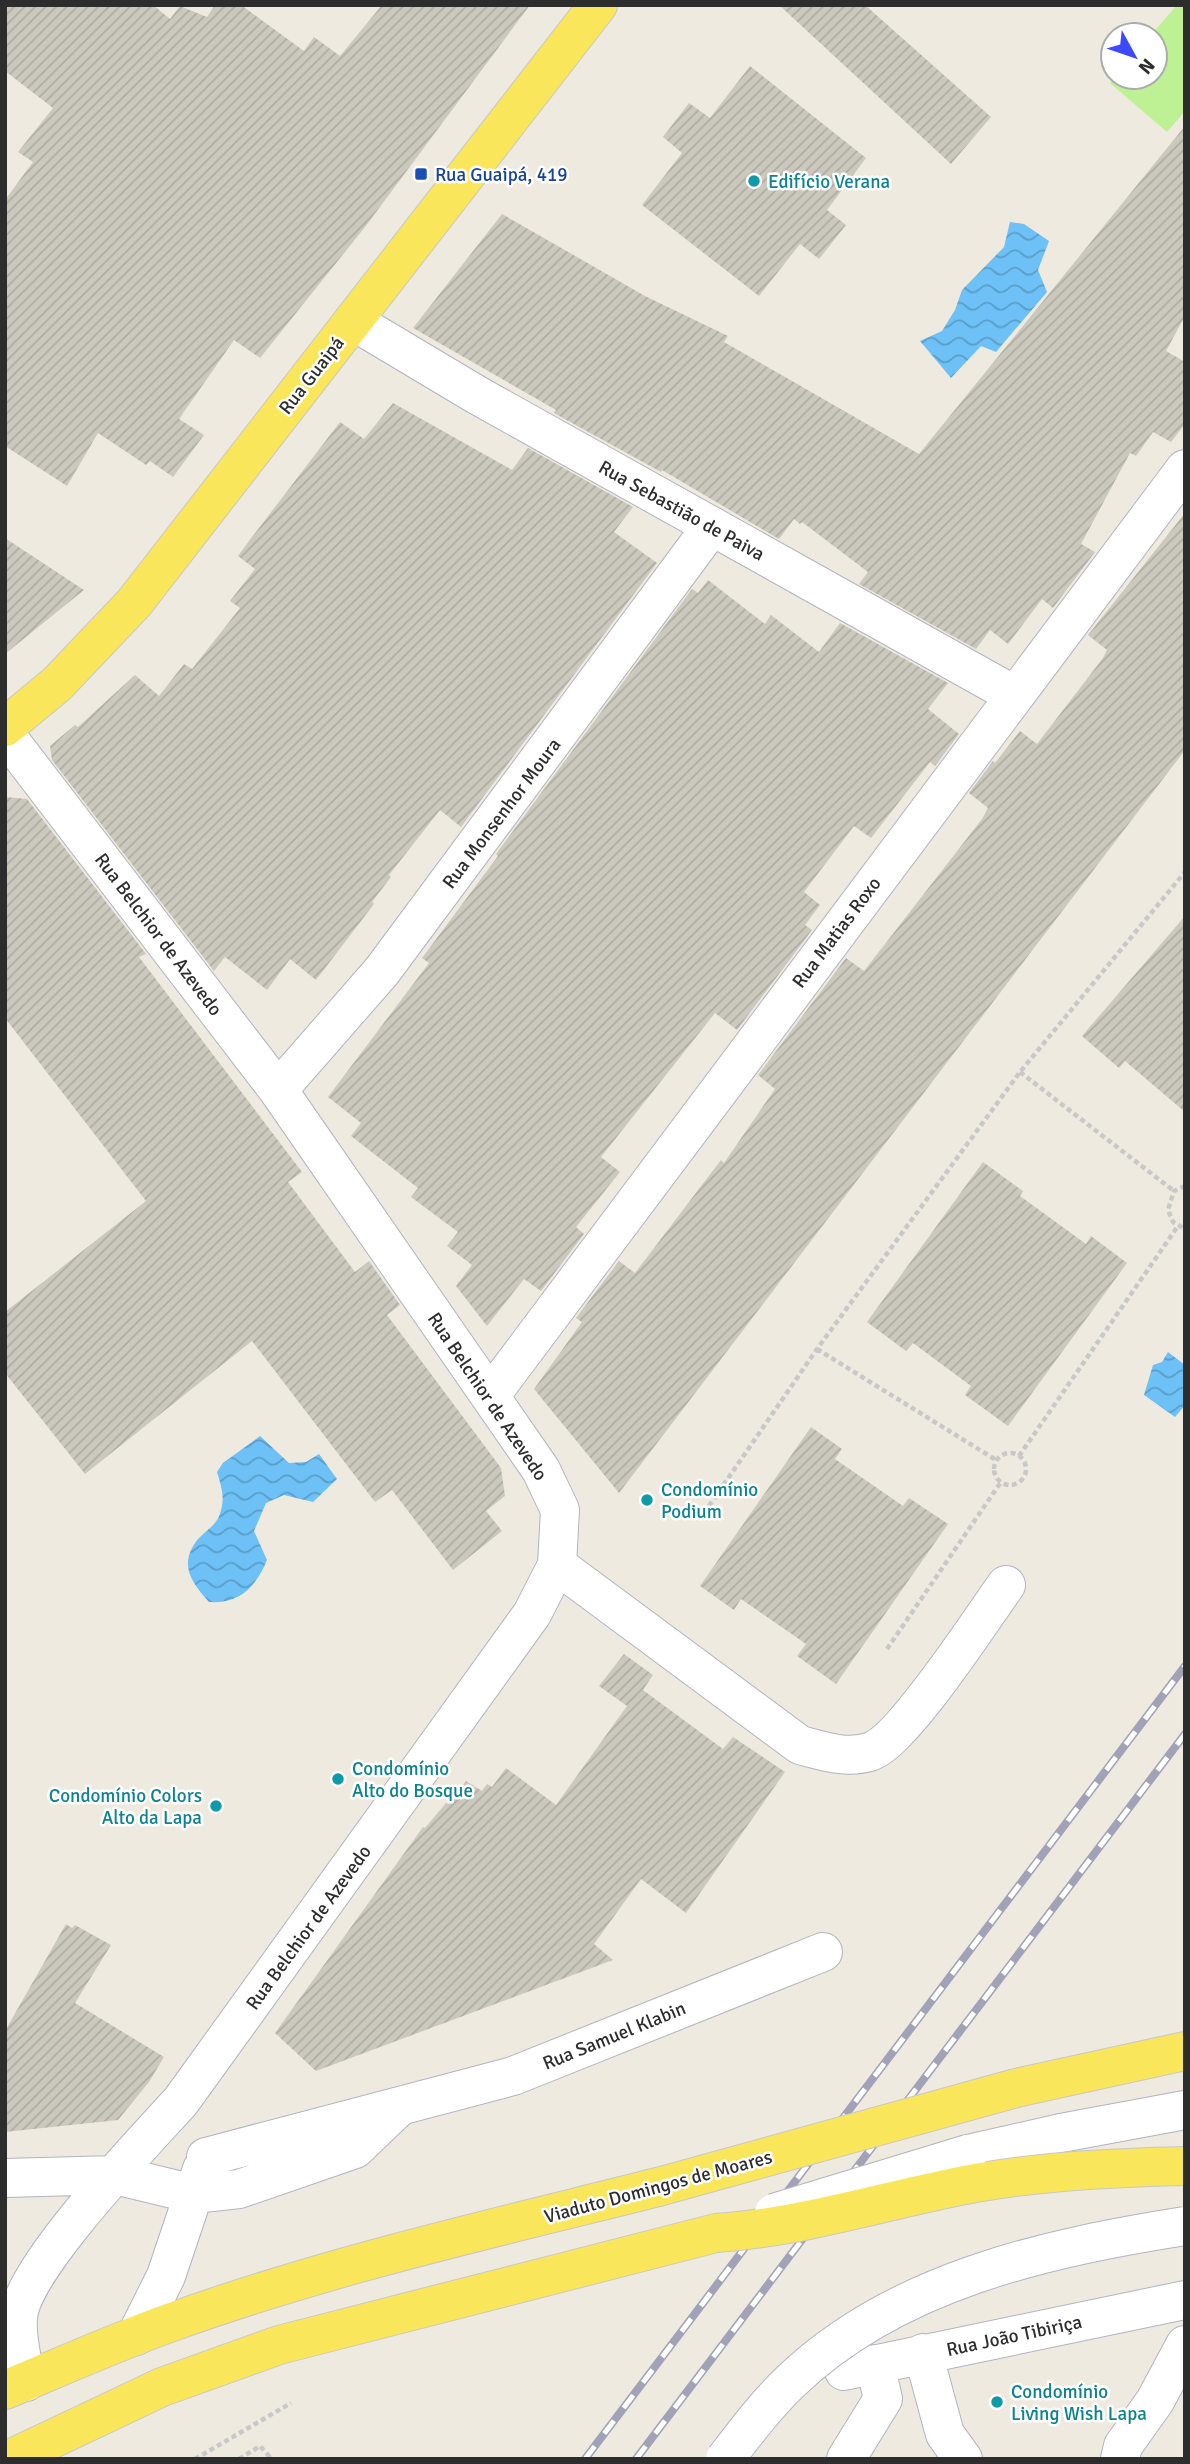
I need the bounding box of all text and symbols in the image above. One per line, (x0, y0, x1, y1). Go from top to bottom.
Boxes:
north arrow (1099, 21, 1169, 91)
text: N (1133, 54, 1160, 79)
place label: Rua Guaipá, 419 (435, 163, 567, 187)
marker: Rua Guaipá, 419 (413, 166, 429, 182)
place label: Edifício Verana (768, 170, 890, 194)
marker: Edifício Verana (746, 173, 762, 189)
street label: Rua Guaipá (274, 332, 350, 419)
street label: Rua Sebastião de Paiva (594, 455, 769, 566)
street label: Rua Monsenhor Moura (437, 734, 566, 894)
street label: Rua Belchior de Azevedo (89, 848, 227, 1021)
street label: Rua Matias Roxo (787, 872, 886, 993)
street label: Rua Belchior de Azevedo (422, 1308, 552, 1485)
place label: Condomínio Podium (661, 1478, 758, 1524)
marker: Condomínio Podium (639, 1492, 655, 1508)
place label: Condomínio Alto do Bosque (352, 1757, 473, 1803)
marker: Condomínio Alto do Bosque (330, 1771, 346, 1787)
place label: Condomínio Colors Alto da Lapa (49, 1784, 202, 1830)
marker: Condomínio Colors Alto da Lapa (208, 1798, 224, 1814)
street label: Rua Belchior de Azevedo (241, 1840, 377, 2015)
street label: Rua Samuel Klabin (539, 1996, 689, 2076)
street label: Viaduto Domingos de Moares (542, 2145, 775, 2229)
street label: Rua João Tibiriça (944, 2310, 1084, 2362)
place label: Condomínio Living Wish Lapa (1011, 2380, 1147, 2426)
marker: Condomínio Living Wish Lapa (989, 2394, 1005, 2410)

